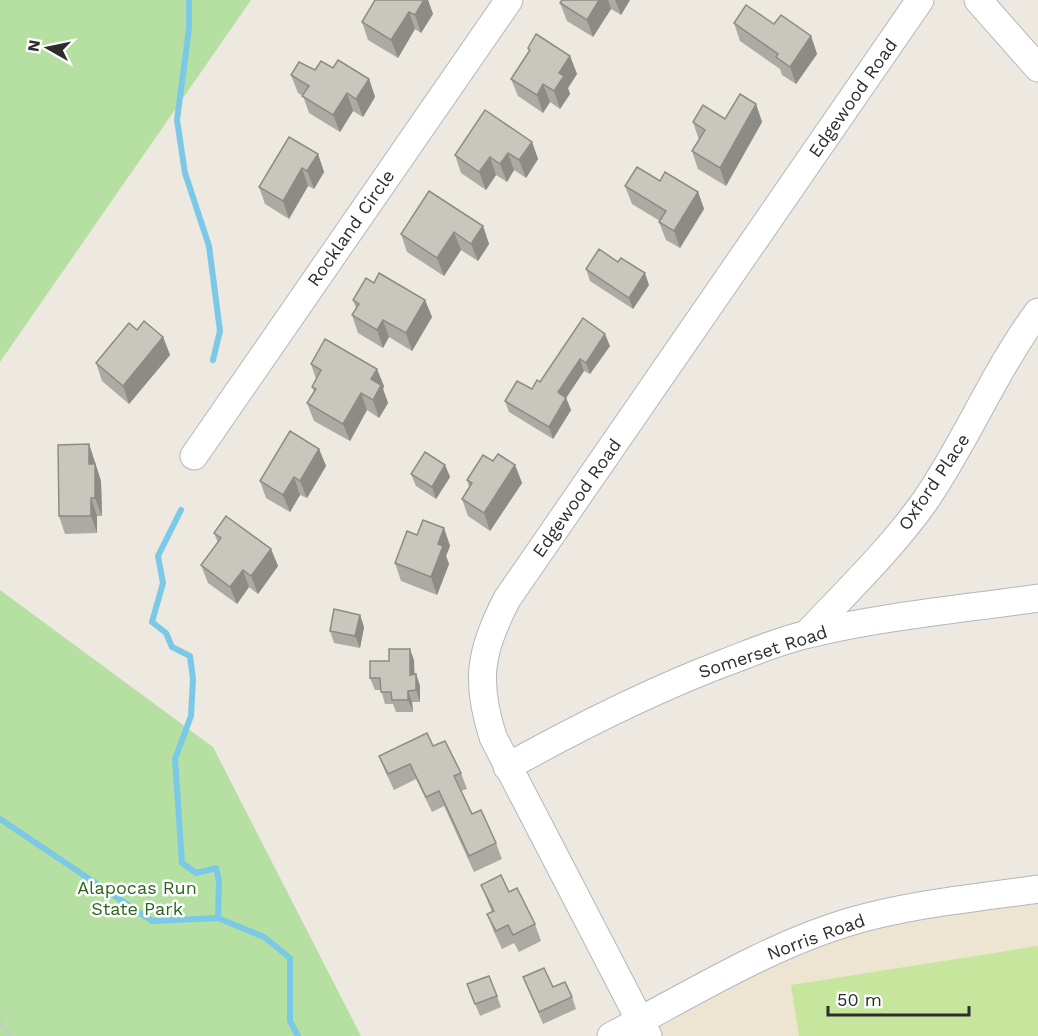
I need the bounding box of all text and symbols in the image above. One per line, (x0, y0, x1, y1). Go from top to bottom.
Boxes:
north arrow (18, 18, 78, 78)
street label: Edgewood Road (804, 34, 901, 161)
text: N (23, 38, 44, 53)
street label: Rockland Circle (303, 166, 399, 290)
street label: Oxford Place (894, 429, 974, 534)
street label: Edgewood Road (528, 434, 625, 561)
street label: Somerset Road (696, 621, 830, 682)
park label: Alapocas Run State Park (77, 877, 197, 919)
street label: Norris Road (764, 909, 868, 964)
scale bar (828, 979, 969, 1017)
text: 50 m (837, 989, 882, 1010)

